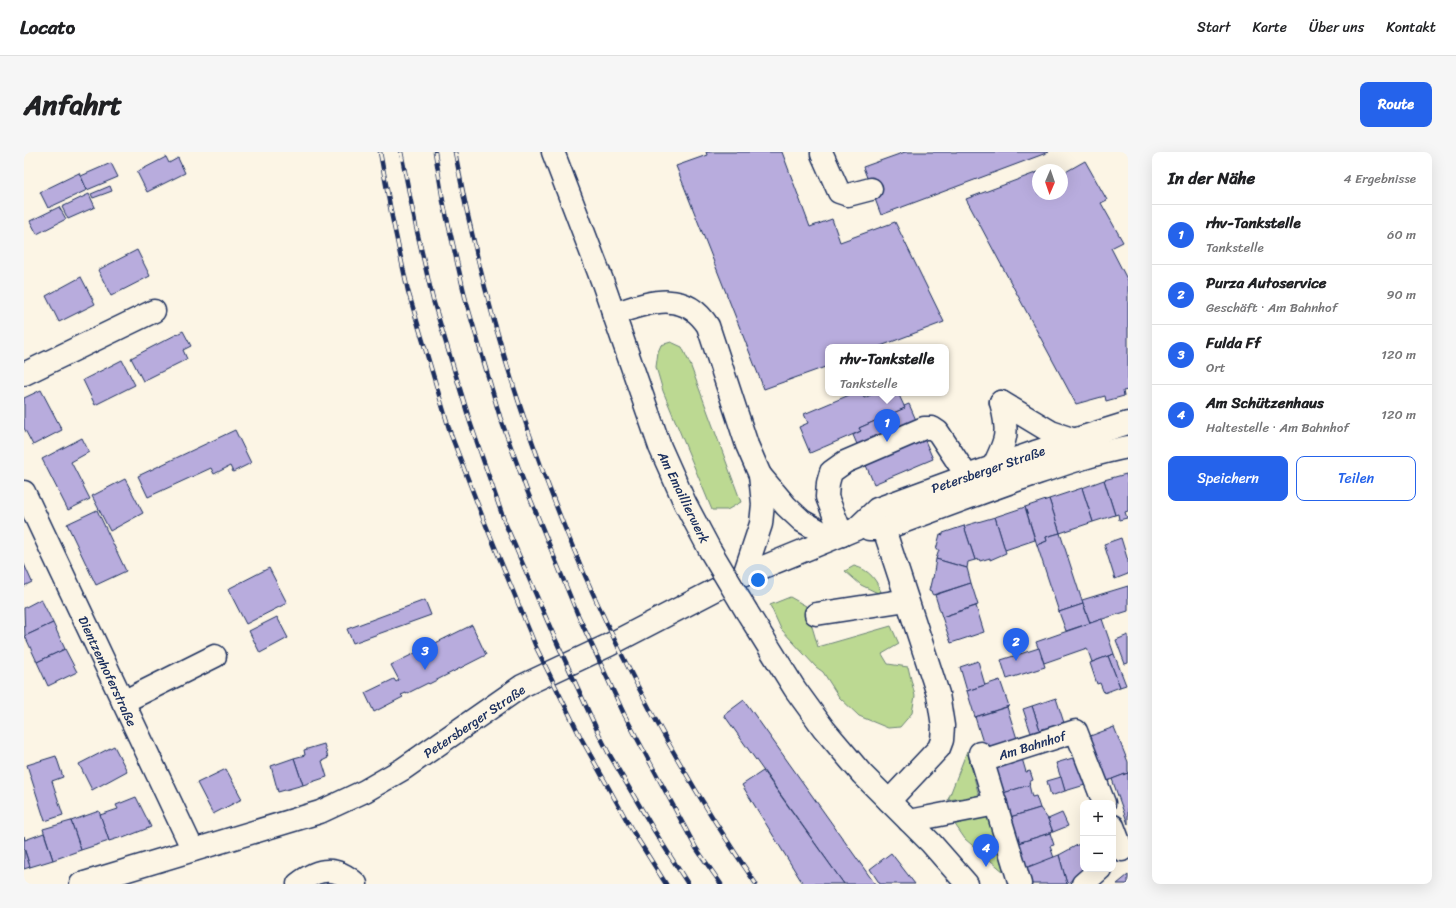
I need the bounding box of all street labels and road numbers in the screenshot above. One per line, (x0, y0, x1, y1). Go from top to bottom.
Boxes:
street label: Petersberger Straße (928, 439, 1048, 500)
street label: Am Emaillierwerk (651, 446, 716, 547)
street label: Dientzenhoferstraße (72, 612, 143, 731)
street label: Petersberger Straße (418, 679, 530, 764)
street label: Am Bahnhof (995, 724, 1070, 767)

